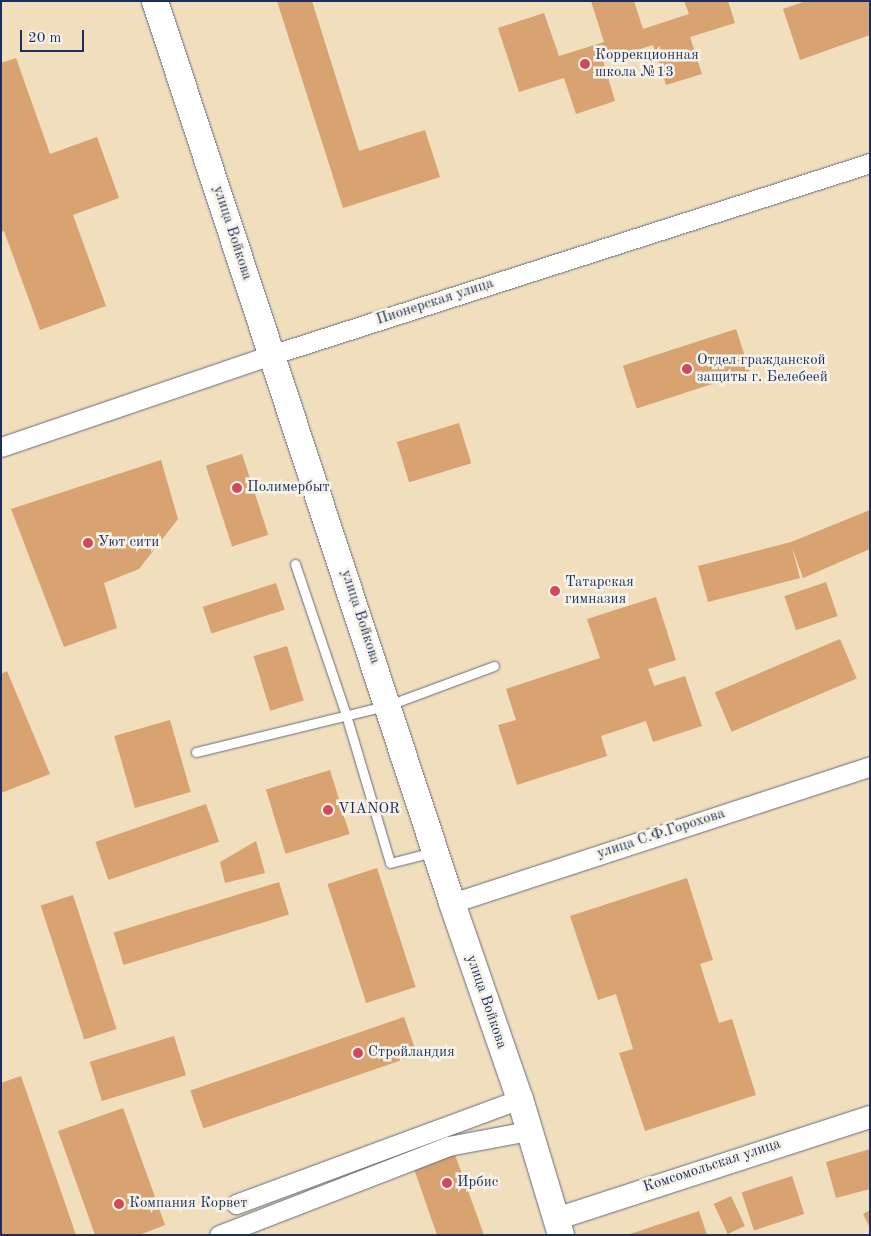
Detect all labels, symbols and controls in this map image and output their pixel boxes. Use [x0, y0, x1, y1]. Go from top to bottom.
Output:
scale bar [22, 20, 86, 52]
text: 20 m [28, 31, 62, 46]
place label: Коррекционная школа №13 [595, 46, 699, 81]
marker: Коррекционная школа №13 [579, 58, 591, 70]
street label: улица Войкова [208, 184, 256, 282]
street label: Пионерская улица [374, 275, 496, 329]
place label: Отдел гражданской защиты г. Белебеей [697, 351, 828, 386]
marker: Отдел гражданской защиты г. Белебеей [681, 363, 693, 375]
place label: Полимербыт [247, 479, 330, 497]
marker: Полимербыт [231, 482, 243, 494]
place label: Уют сити [98, 534, 159, 552]
marker: Уют сити [82, 537, 94, 549]
street label: улица Войкова [336, 568, 384, 666]
place label: Татарская гимназия [565, 573, 634, 608]
marker: Татарская гимназия [549, 585, 561, 597]
place label: VIANOR [338, 801, 400, 819]
marker: VIANOR [322, 804, 334, 816]
street label: улица С.Ф.Горохова [595, 805, 727, 863]
street label: улица Войкова [462, 953, 510, 1051]
place label: Стройландия [368, 1044, 455, 1062]
marker: Стройландия [352, 1047, 364, 1059]
street label: Комсомольская улица [641, 1135, 783, 1197]
place label: Ирбис [457, 1174, 498, 1192]
marker: Ирбис [441, 1177, 453, 1189]
place label: Компания Корвет [129, 1195, 247, 1213]
marker: Компания Корвет [113, 1198, 125, 1210]

